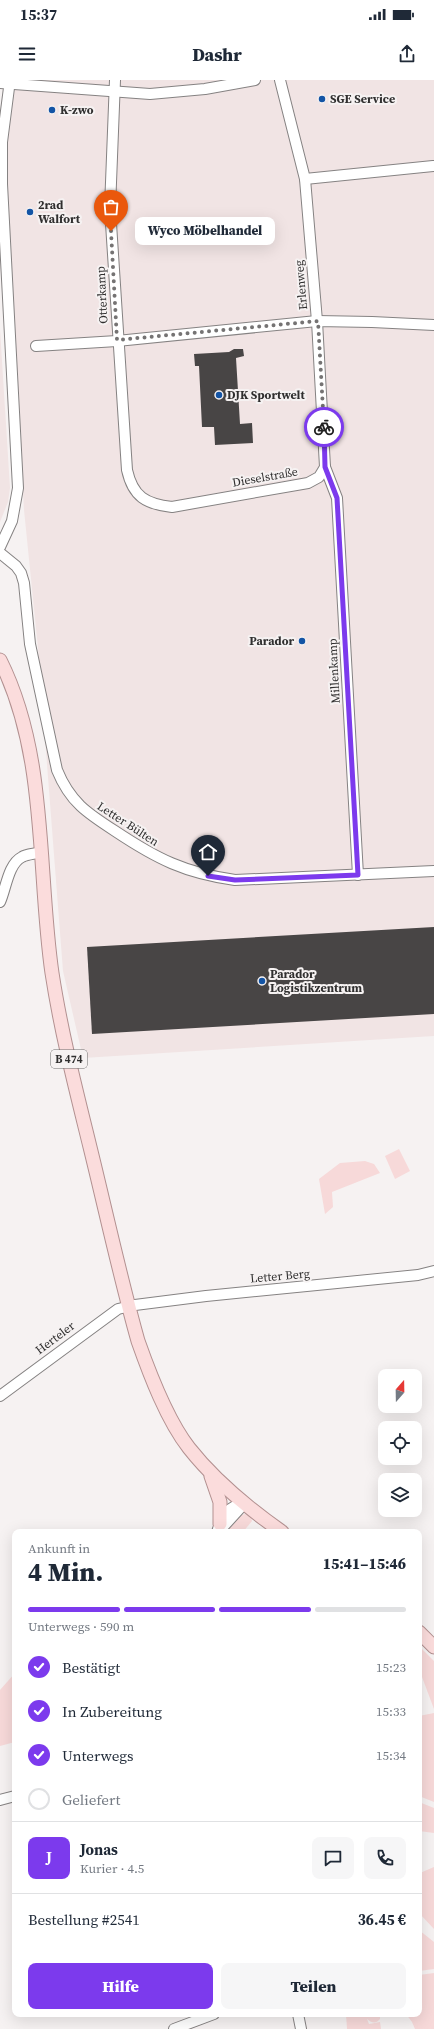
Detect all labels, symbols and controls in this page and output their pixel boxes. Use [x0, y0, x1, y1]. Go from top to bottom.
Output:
text: 15:37 [20, 4, 57, 25]
text: Dashr [192, 42, 242, 67]
icon: menu [16, 43, 38, 65]
icon: share [396, 43, 418, 65]
place label: SGE Service [330, 91, 395, 107]
marker: SGE Service [317, 94, 327, 104]
place label: K-zwo [60, 102, 94, 118]
marker: K-zwo [47, 105, 57, 115]
pin [94, 190, 128, 231]
icon: bag [100, 196, 122, 218]
place label: 2rad Walfort [38, 197, 81, 227]
marker: 2rad Walfort [25, 207, 35, 217]
callout: Wyco Möbelhandel [135, 217, 275, 245]
text: Wyco Möbelhandel [148, 222, 262, 239]
street label: Erlenweg [291, 259, 311, 311]
street label: Otterkamp [93, 266, 111, 324]
place label: DJK Sportwelt [227, 387, 305, 403]
marker: DJK Sportwelt [214, 390, 224, 400]
courier [304, 407, 344, 447]
icon: bike [313, 416, 335, 438]
street label: Dieselstraße [231, 463, 299, 491]
place label: Parador [249, 633, 294, 649]
marker: Parador [297, 636, 307, 646]
street label: Millenkamp [324, 638, 344, 704]
street label: Letter Bülten [94, 798, 162, 850]
pin [191, 835, 225, 876]
icon: home [197, 841, 219, 863]
place label: Parador Logistikzentrum [270, 966, 362, 996]
marker: Parador Logistikzentrum [257, 976, 267, 986]
road number: B 474 [51, 1050, 87, 1068]
street label: Letter Berg [249, 1265, 311, 1287]
street label: Herteler [32, 1318, 78, 1358]
north arrow [378, 1369, 422, 1413]
map controls [378, 1369, 422, 1517]
button: locate [378, 1421, 422, 1465]
button: layers [378, 1473, 422, 1517]
text: Ankunft in [28, 1540, 90, 1557]
text: 15:41–15:46 [323, 1553, 406, 1574]
text: 4 Min. [28, 1554, 103, 1590]
text: Unterwegs · 590 m [28, 1618, 134, 1635]
icon: check [28, 1656, 50, 1678]
text: Bestätigt [62, 1657, 120, 1678]
text: 15:23 [376, 1659, 406, 1676]
icon: check [28, 1700, 50, 1722]
text: In Zubereitung [62, 1701, 162, 1722]
text: 15:33 [376, 1703, 406, 1720]
icon: check [28, 1744, 50, 1766]
text: Unterwegs [62, 1745, 134, 1766]
text: 15:34 [376, 1747, 406, 1764]
text: Geliefert [62, 1789, 120, 1810]
button: chat [312, 1837, 354, 1879]
button: phone [364, 1837, 406, 1879]
text: Jonas [80, 1839, 118, 1860]
text: J [46, 1847, 52, 1868]
text: Kurier · 4.5 [80, 1860, 144, 1877]
text: Bestellung #2541 [28, 1909, 140, 1930]
text: 36.45 € [358, 1909, 406, 1930]
button: Hilfe [28, 1963, 213, 2009]
button: Teilen [221, 1963, 406, 2009]

